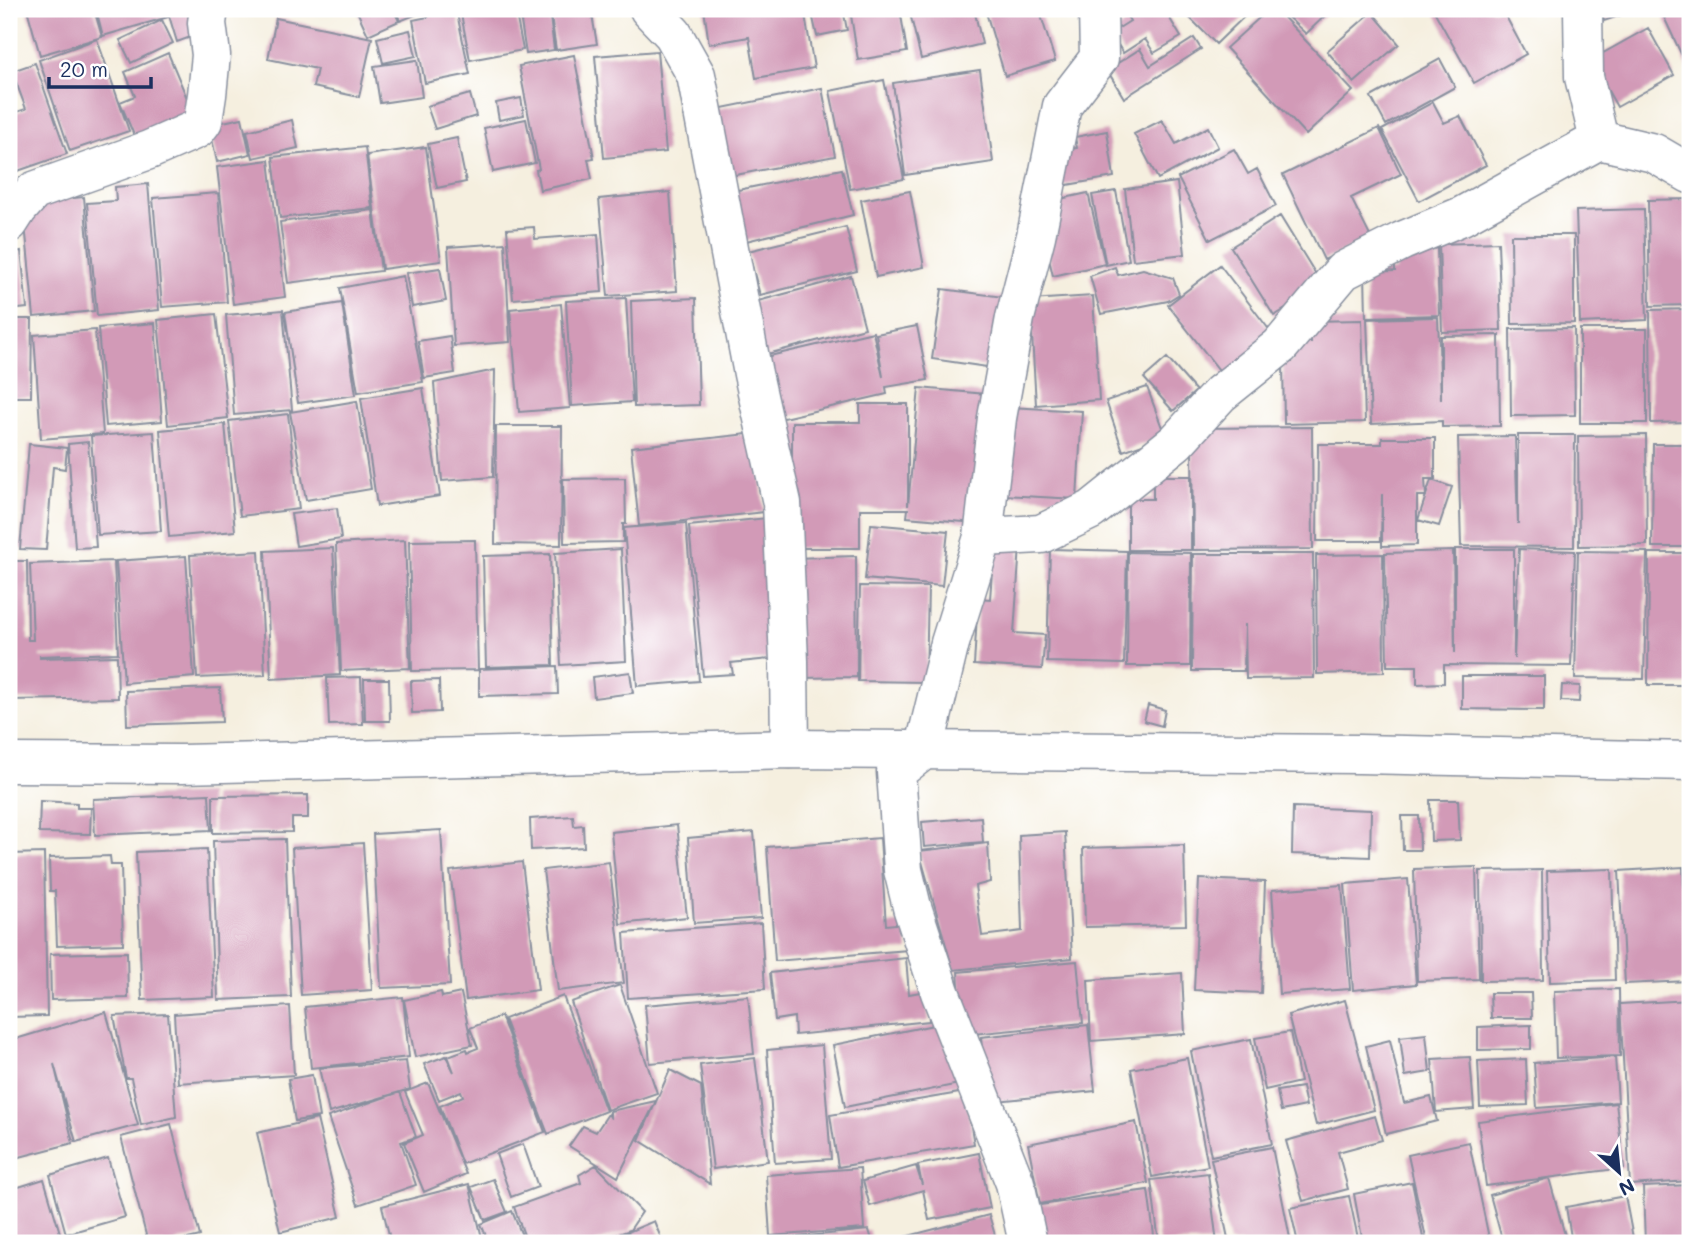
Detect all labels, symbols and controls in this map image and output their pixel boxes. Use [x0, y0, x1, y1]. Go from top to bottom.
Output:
scale bar [49, 46, 150, 90]
text: 20 m [60, 55, 108, 82]
north arrow [1584, 1136, 1654, 1206]
text: N [1615, 1173, 1639, 1202]

